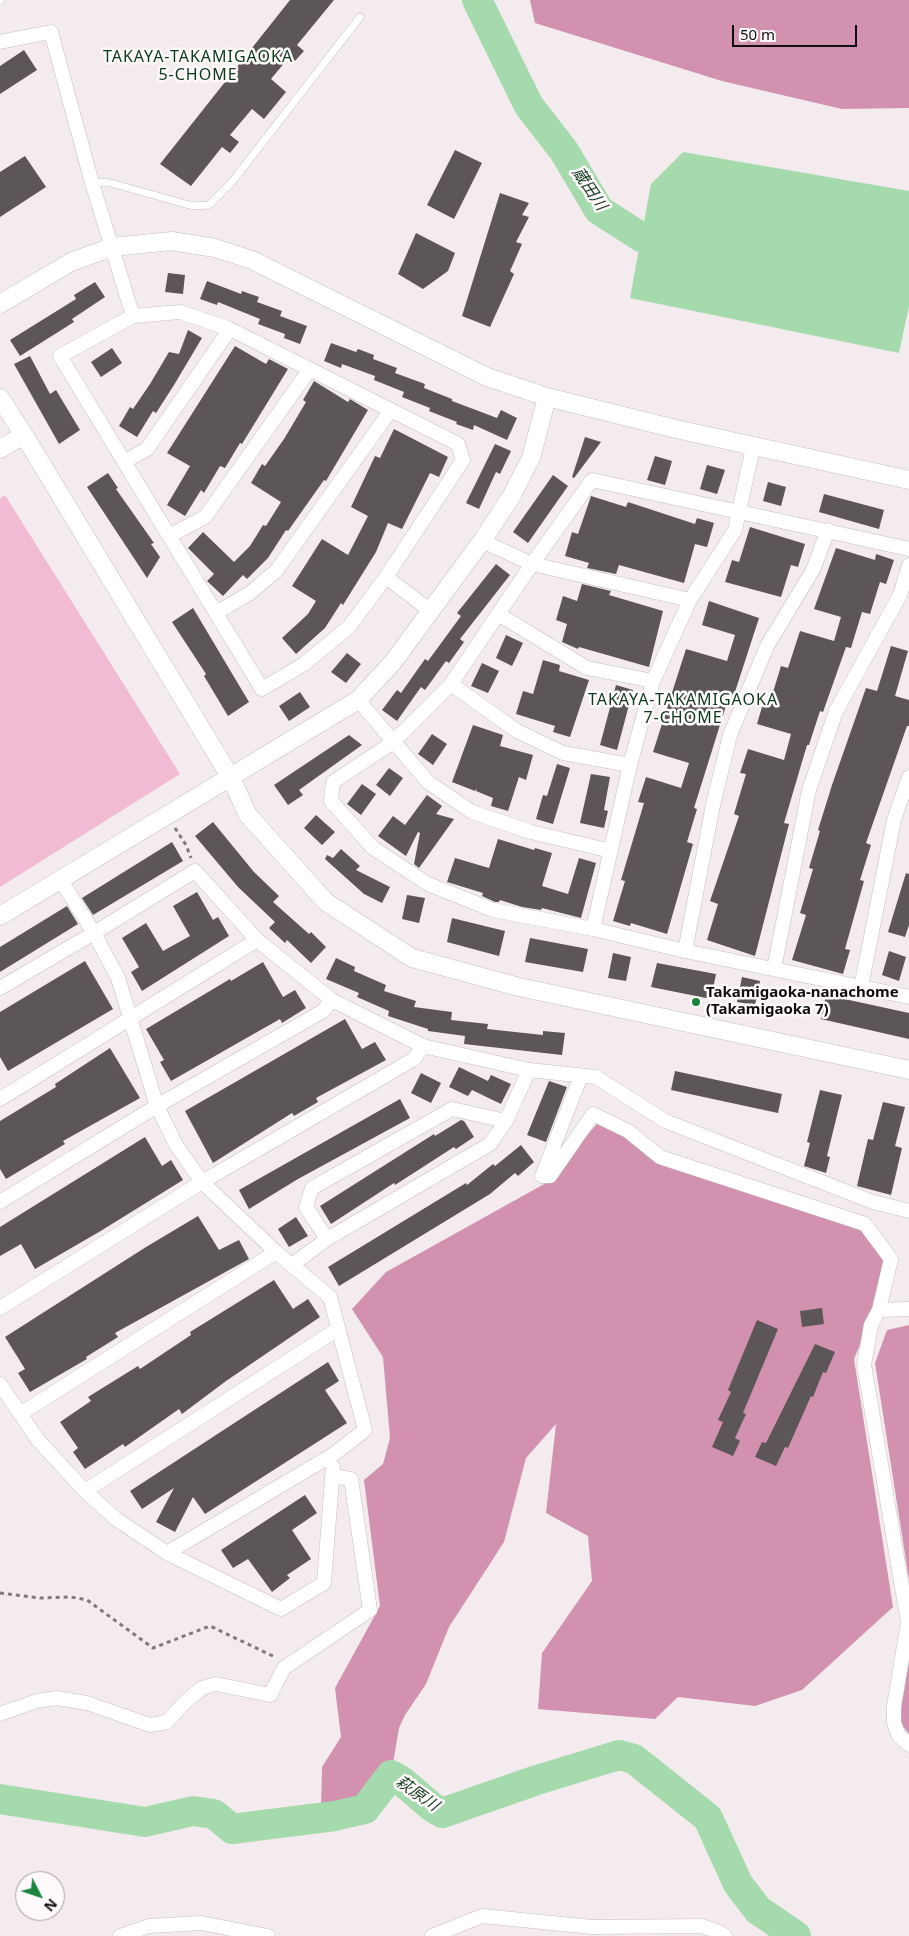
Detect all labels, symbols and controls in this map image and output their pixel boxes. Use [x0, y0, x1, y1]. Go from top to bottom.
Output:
scale bar [734, 15, 859, 47]
text: 50 m [740, 24, 775, 44]
district label: TAKAYA-TAKAMIGAOKA 5-CHOME [101, 47, 295, 85]
water label: 蔵田川 [568, 164, 610, 214]
district label: TAKAYA-TAKAMIGAOKA 7-CHOME [586, 690, 780, 728]
place label: Takamigaoka-nanachome (Takamigaoka 7) [706, 984, 899, 1019]
marker: Takamigaoka-nanachome (Takamigaoka 7) [690, 996, 702, 1008]
water label: 萩原川 [392, 1772, 442, 1816]
north arrow [15, 1871, 65, 1921]
text: N [40, 1895, 62, 1916]

